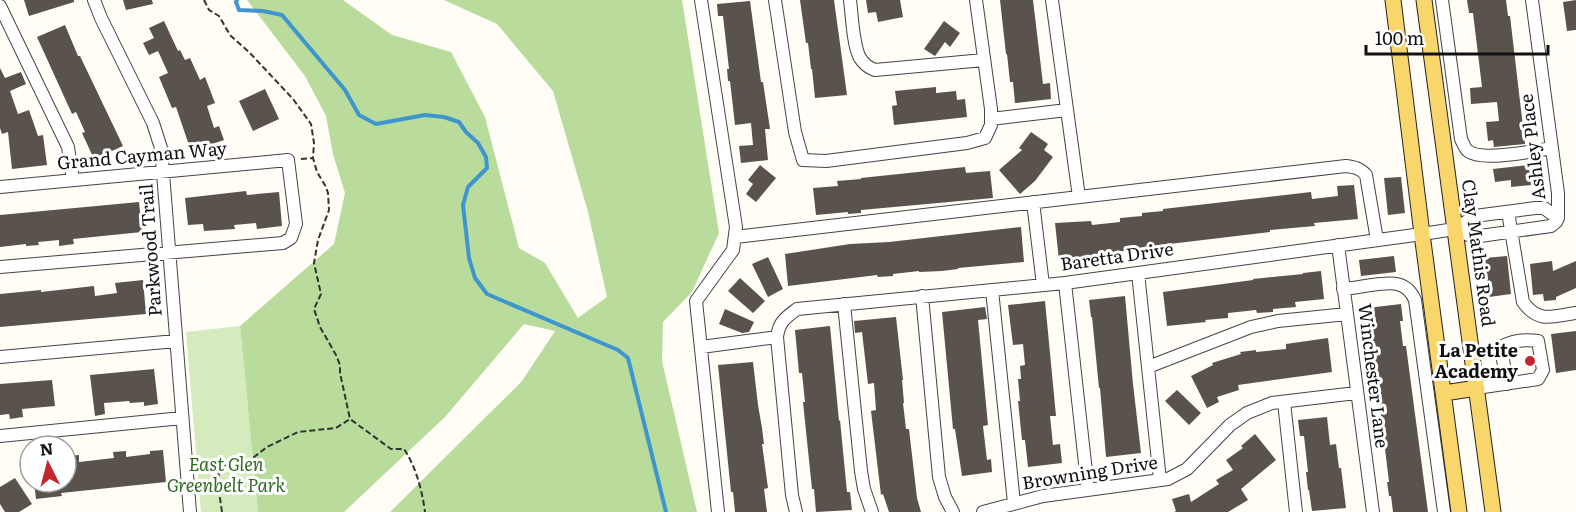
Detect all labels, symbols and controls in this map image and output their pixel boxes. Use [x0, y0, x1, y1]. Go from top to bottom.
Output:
scale bar [1366, 18, 1548, 56]
text: 100 m [1375, 24, 1424, 51]
street label: Ashley Place [1512, 92, 1551, 202]
street label: Grand Cayman Way [56, 134, 229, 175]
street label: Clay Mathis Road [1456, 177, 1503, 328]
street label: Parkwood Trail [131, 183, 168, 317]
street label: Baretta Drive [1059, 234, 1175, 277]
street label: Winchester Lane [1352, 302, 1397, 450]
place label: La Petite Academy [1435, 336, 1518, 384]
marker: La Petite Academy [1523, 354, 1537, 368]
north arrow [18, 434, 78, 494]
text: N [38, 435, 54, 461]
street label: Browning Drive [1020, 447, 1159, 496]
park label: East Glen Greenbelt Park [167, 450, 285, 498]

